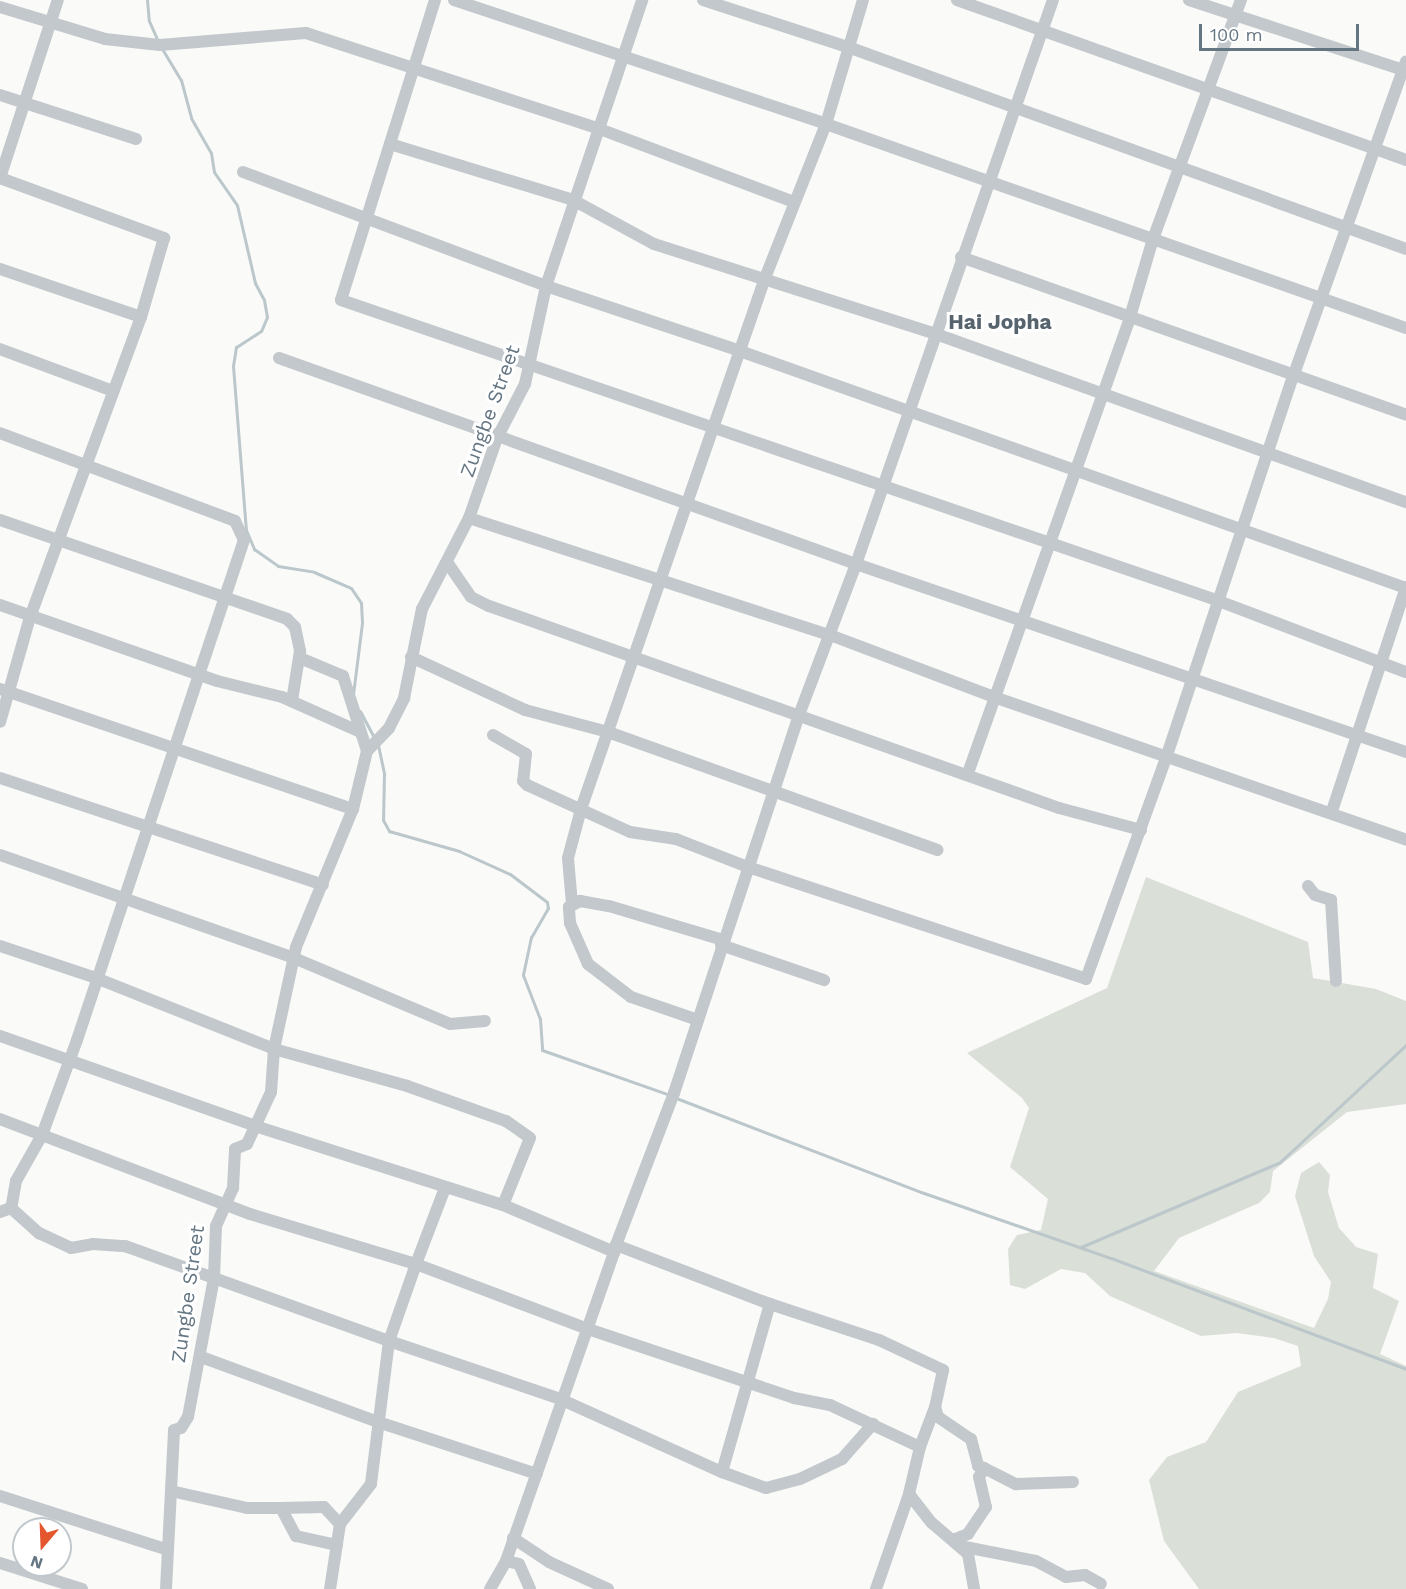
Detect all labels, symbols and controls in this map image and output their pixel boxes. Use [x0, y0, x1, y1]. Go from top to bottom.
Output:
scale bar [1202, 12, 1362, 50]
text: 100 m [1210, 24, 1263, 45]
district label: Hai Jopha [948, 309, 1052, 335]
street label: Zungbe Street [455, 342, 525, 480]
street label: Zungbe Street [166, 1224, 210, 1364]
north arrow [12, 1517, 72, 1577]
text: N [28, 1552, 45, 1574]

